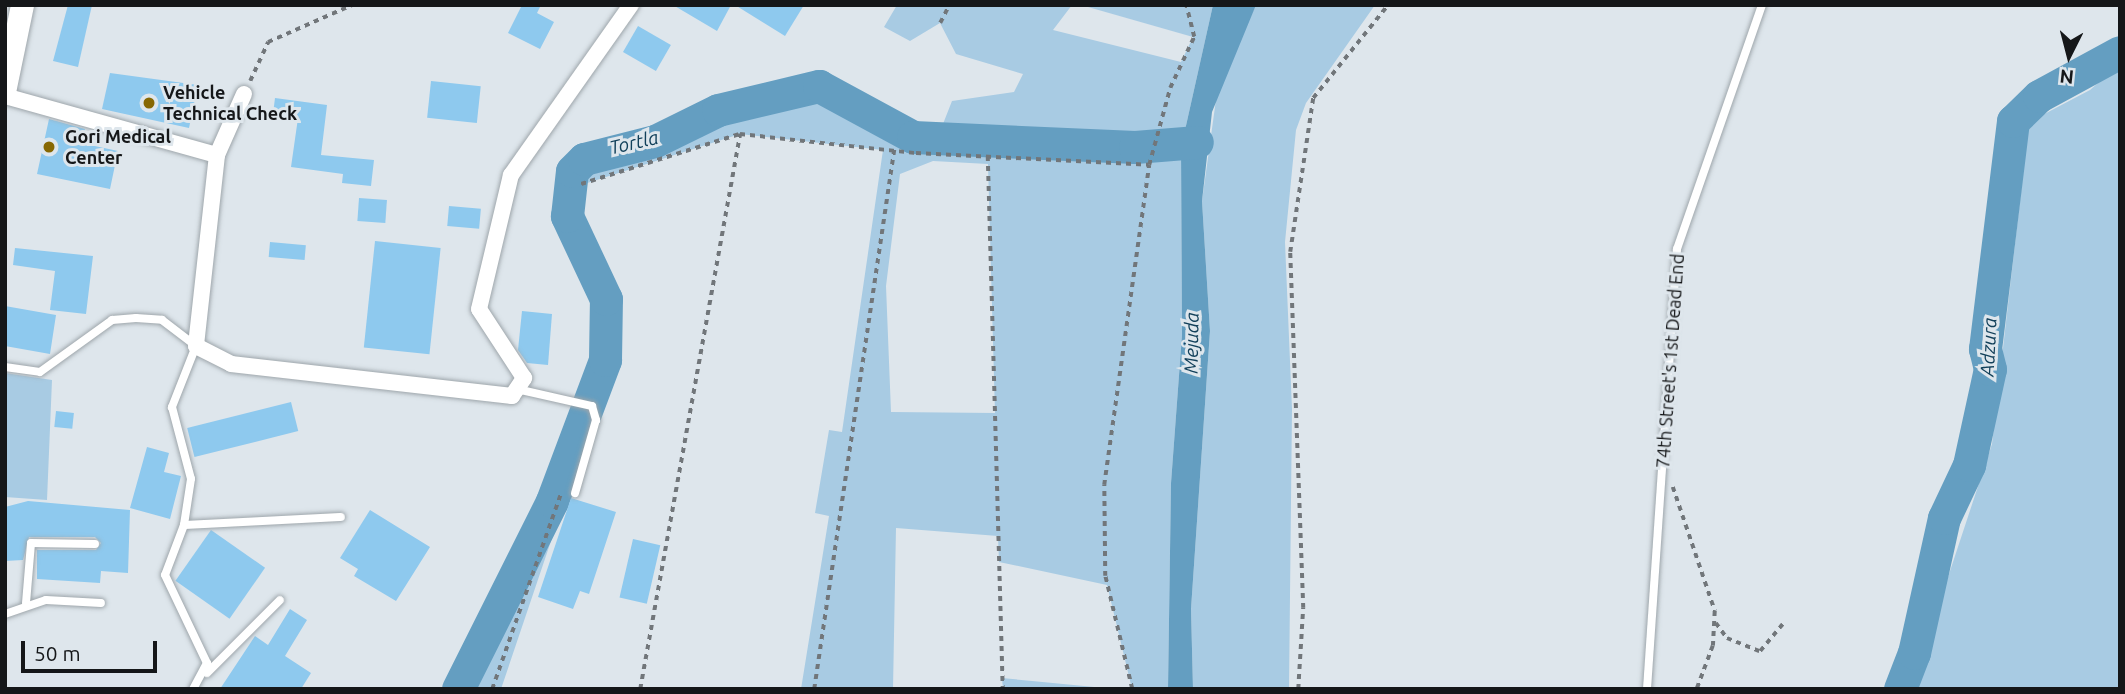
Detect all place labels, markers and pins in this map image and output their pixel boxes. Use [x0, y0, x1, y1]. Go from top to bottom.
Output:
place label: Vehicle Technical Check [163, 82, 297, 124]
marker: Vehicle Technical Check [141, 95, 157, 111]
place label: Gori Medical Center [65, 126, 171, 168]
marker: Gori Medical Center [39, 137, 59, 157]

